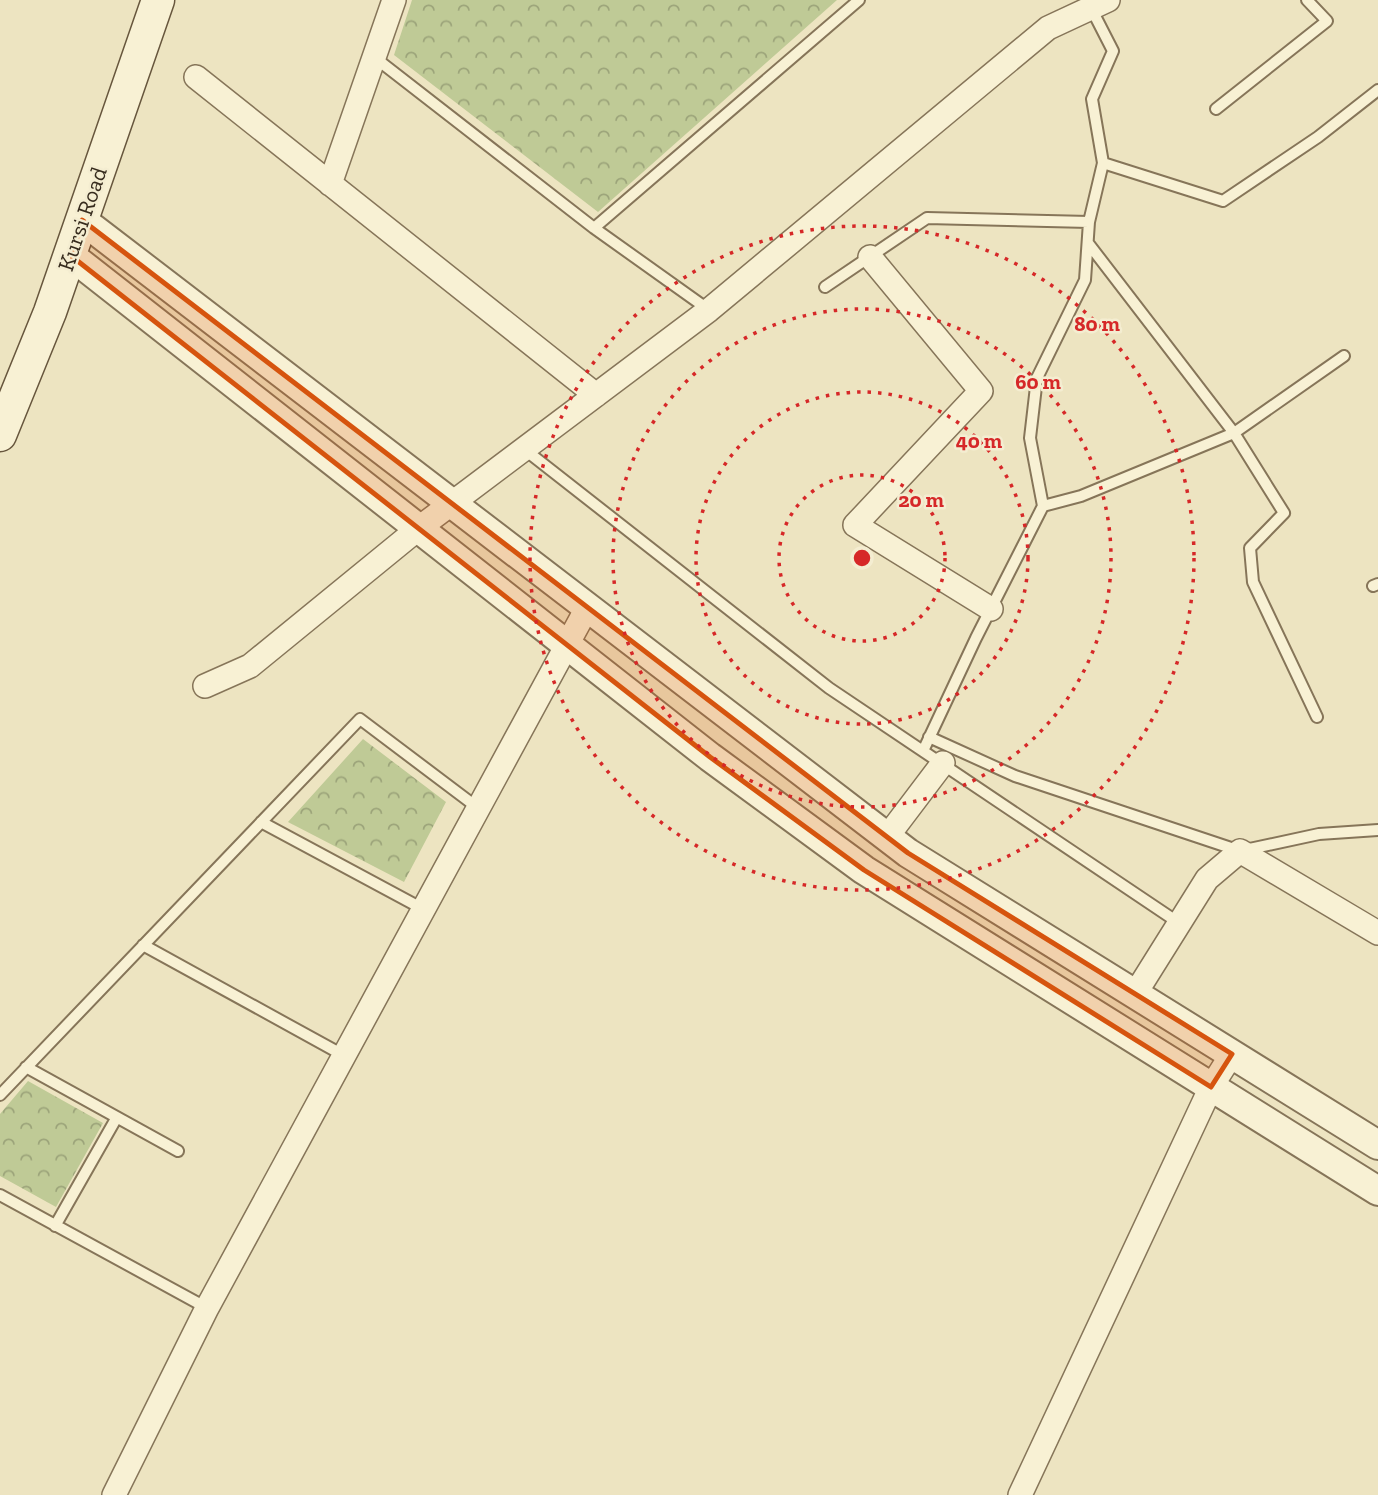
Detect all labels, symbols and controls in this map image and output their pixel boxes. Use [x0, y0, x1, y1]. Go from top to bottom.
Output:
street label: Kursi Road [51, 163, 113, 275]
text: 80 m [1074, 311, 1120, 336]
text: 60 m [1015, 369, 1061, 394]
text: 40 m [956, 428, 1003, 453]
text: 20 m [898, 487, 944, 512]
centre of rings [850, 546, 874, 570]

